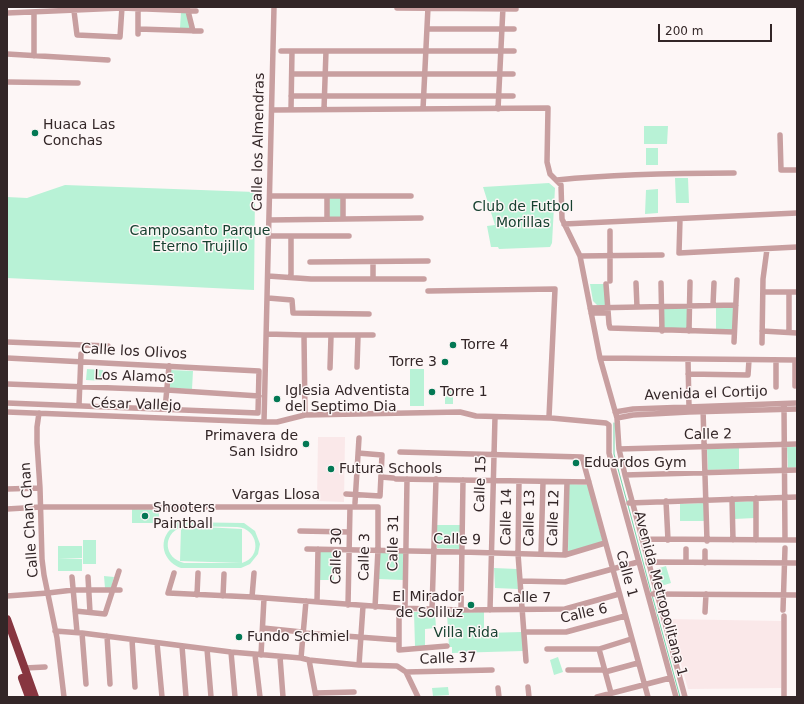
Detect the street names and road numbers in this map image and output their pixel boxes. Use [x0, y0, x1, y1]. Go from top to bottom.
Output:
street label: Calle los Almendras [249, 73, 269, 211]
street label: Calle los Olivos [80, 341, 188, 363]
street label: Los Alamos [94, 367, 174, 387]
street label: Avenida el Cortijo [644, 383, 768, 405]
street label: César Vallejo [91, 395, 181, 415]
street label: Calle 2 [684, 426, 732, 444]
street label: Calle 15 [472, 455, 490, 513]
street label: Calle Chan Chan [18, 462, 42, 578]
street label: Vargas Llosa [232, 487, 320, 503]
street label: Calle 14 [498, 488, 516, 546]
street label: Calle 13 [521, 489, 539, 547]
street label: Calle 12 [545, 489, 563, 547]
street label: Avenida Metropolitana 1 [630, 509, 690, 679]
street label: Calle 31 [385, 514, 403, 572]
street label: Calle 30 [328, 527, 346, 585]
street label: Calle 9 [433, 531, 481, 549]
street label: Calle 3 [356, 533, 374, 581]
street label: Calle 1 [612, 549, 640, 599]
street label: Calle 7 [503, 590, 551, 606]
street label: Calle 6 [559, 600, 609, 628]
street label: Calle 37 [419, 650, 477, 668]

